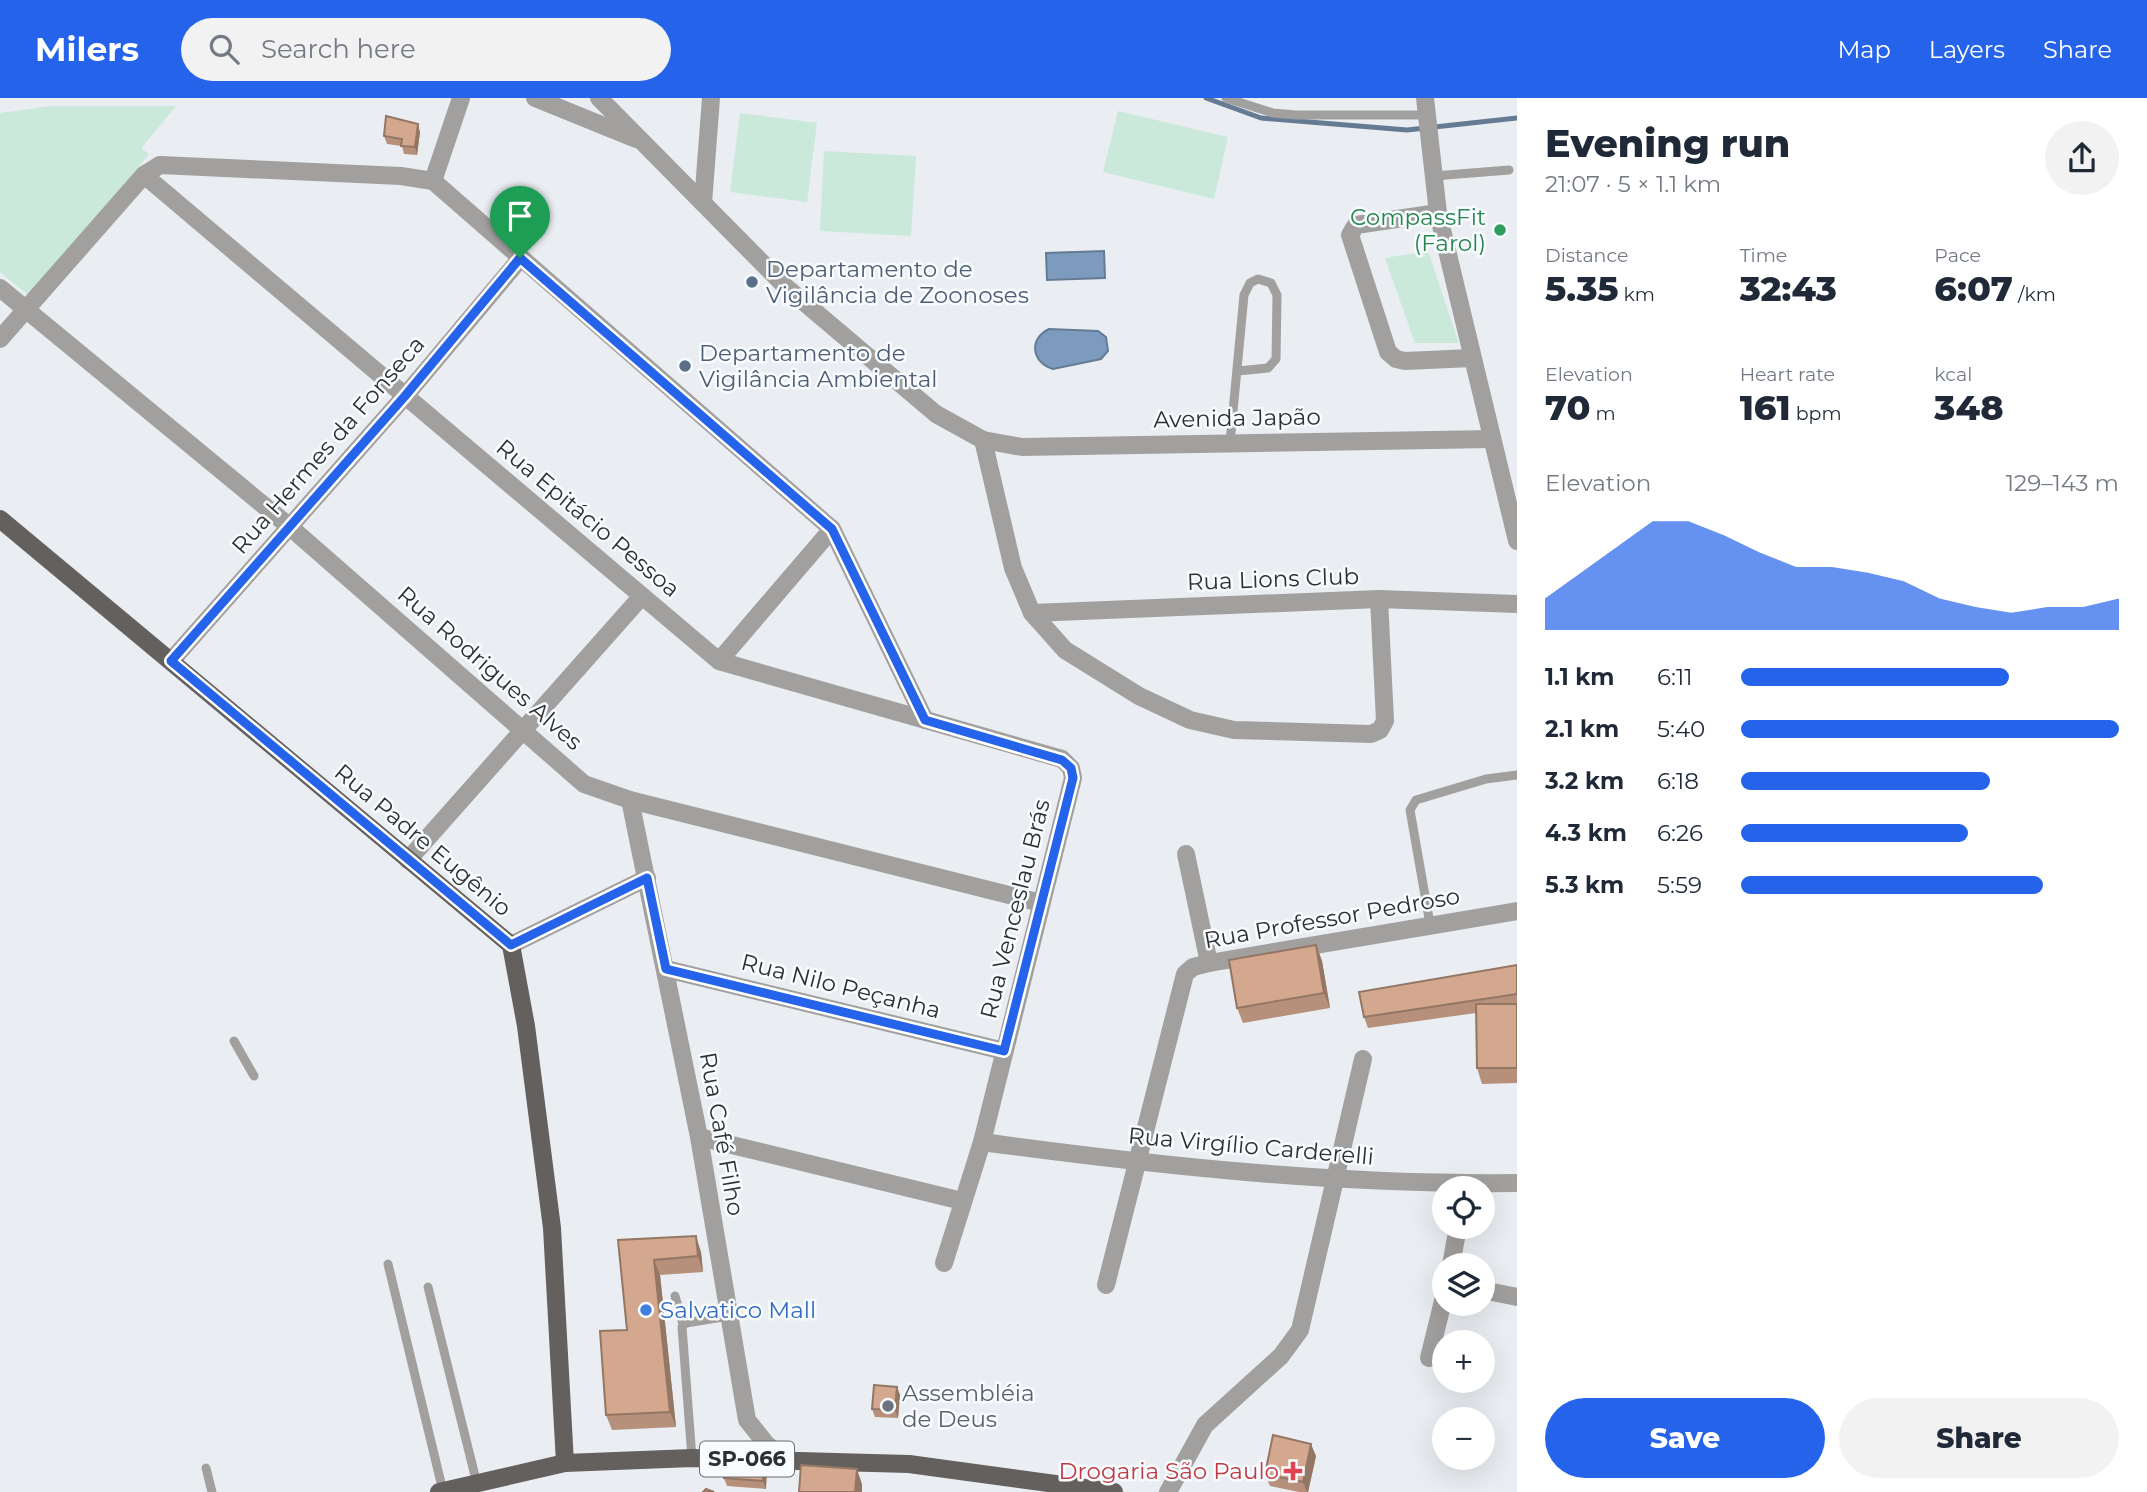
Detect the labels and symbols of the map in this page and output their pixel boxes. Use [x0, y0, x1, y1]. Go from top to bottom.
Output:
pin [490, 186, 550, 258]
place label: CompassFit (Farol) [1350, 203, 1486, 257]
marker: CompassFit (Farol) [1492, 222, 1508, 238]
place label: Departamento de Vigilância de Zoonoses [766, 255, 1029, 309]
marker: Departamento de Vigilância de Zoonoses [744, 274, 760, 290]
street label: Rua Hermes da Fonseca [226, 330, 430, 560]
place label: Departamento de Vigilância Ambiental [699, 339, 937, 393]
marker: Departamento de Vigilância Ambiental [677, 358, 693, 374]
street label: Avenida Japão [1153, 403, 1321, 433]
street label: Rua Epitácio Pessoa [491, 433, 685, 603]
street label: Rua Lions Club [1186, 562, 1360, 596]
street label: Rua Rodrigues Alves [392, 580, 588, 756]
street label: Rua Padre Eugênio [329, 758, 517, 922]
street label: Rua Venceslau Brás [974, 796, 1056, 1022]
street label: Rua Professor Pedroso [1202, 882, 1462, 954]
street label: Rua Nilo Peçanha [738, 948, 944, 1024]
street label: Rua Café Filho [694, 1050, 750, 1218]
street label: Rua Virgílio Carderelli [1127, 1121, 1375, 1171]
place label: Salvatico Mall [660, 1296, 816, 1324]
marker: Salvatico Mall [638, 1302, 654, 1318]
place label: Assembléia de Deus [902, 1379, 1035, 1433]
marker: Assembléia de Deus [880, 1398, 896, 1414]
road number: SP-066 [700, 1442, 794, 1476]
place label: Drogaria São Paulo [1059, 1457, 1279, 1485]
marker: Drogaria São Paulo [1285, 1463, 1301, 1479]

